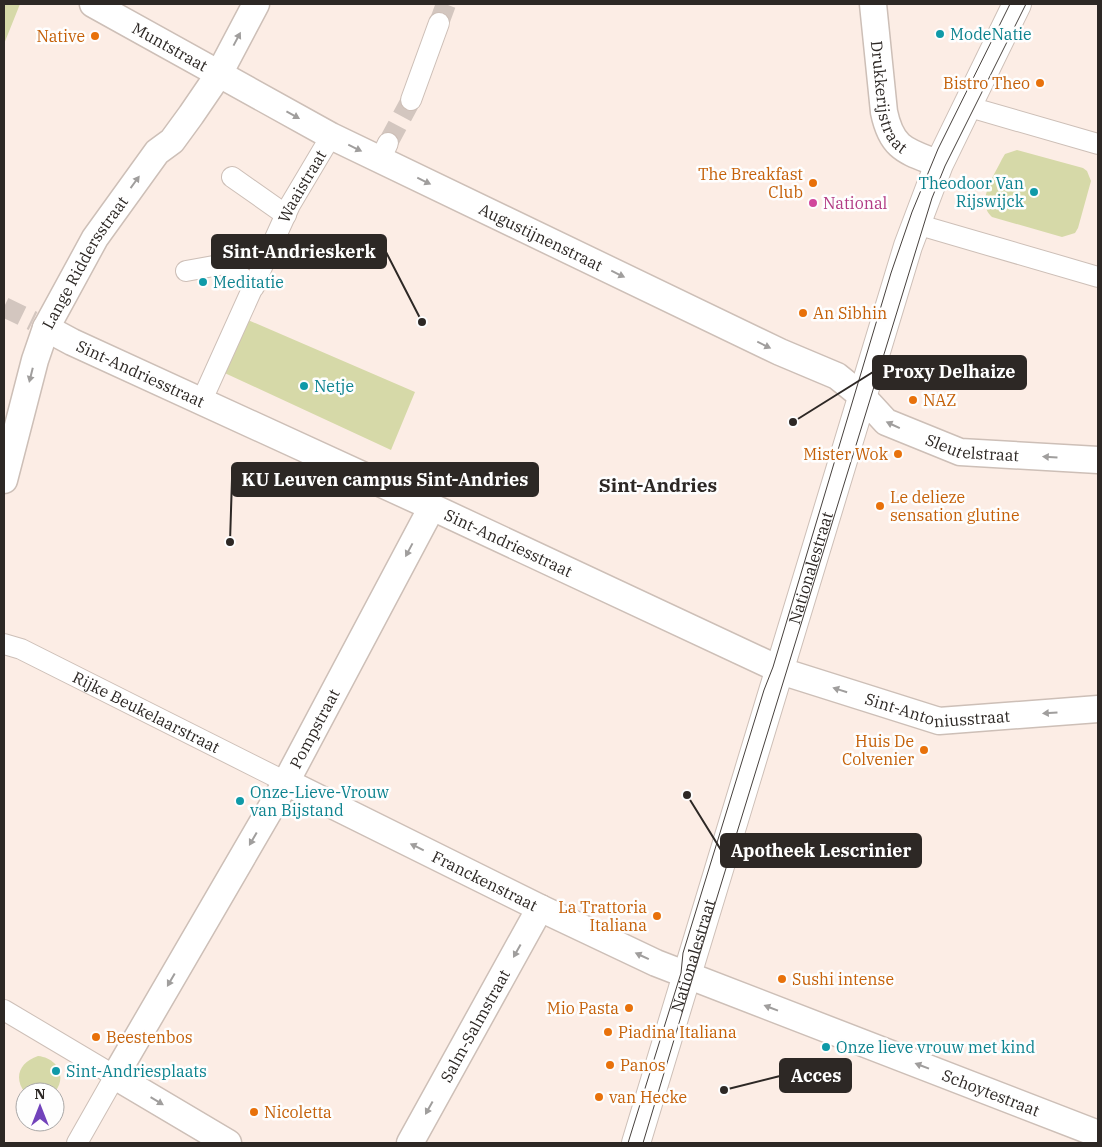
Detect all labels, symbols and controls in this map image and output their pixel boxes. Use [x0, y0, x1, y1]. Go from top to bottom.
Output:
street label: Muntstraat [129, 18, 211, 76]
place label: ModeNatie [950, 24, 1032, 44]
place label: Native [36, 26, 85, 46]
marker: ModeNatie [934, 28, 946, 40]
marker: Native [89, 30, 101, 42]
one-way arrow [233, 32, 242, 46]
street label: Drukkerijstraat [867, 40, 912, 158]
place label: Bistro Theo [943, 73, 1030, 93]
marker: Bistro Theo [1034, 77, 1046, 89]
one-way arrow [287, 111, 300, 120]
one-way arrow [348, 144, 362, 152]
street label: Waaistraat [273, 146, 331, 226]
place label: The Breakfast Club [698, 164, 803, 202]
place label: Theodoor Van Rijswijck [919, 173, 1025, 211]
one-way arrow [130, 175, 140, 189]
marker: The Breakfast Club [807, 177, 819, 189]
one-way arrow [417, 178, 431, 186]
marker: Theodoor Van Rijswijck [1028, 186, 1040, 198]
street label: Lange Riddersstraat [37, 192, 132, 332]
place label: National [823, 193, 888, 213]
marker: National [807, 197, 819, 209]
street label: Augustijnenstraat [476, 199, 606, 275]
callout: Sint-Andrieskerk [212, 235, 386, 268]
text: Sint-Andrieskerk [222, 240, 376, 263]
one-way arrow [610, 270, 625, 279]
place label: Meditatie [213, 272, 284, 292]
marker: Meditatie [197, 276, 209, 288]
place label: An Sibhin [813, 303, 887, 323]
marker: An Sibhin [797, 307, 809, 319]
street label: Sint-Andriesstraat [73, 335, 208, 412]
one-way arrow [757, 341, 771, 349]
callout: Proxy Delhaize [873, 356, 1026, 389]
text: Proxy Delhaize [882, 360, 1016, 383]
one-way arrow [27, 367, 35, 382]
place label: Netje [314, 376, 354, 396]
marker: Netje [298, 380, 310, 392]
place label: NAZ [923, 390, 956, 410]
marker: NAZ [907, 394, 919, 406]
one-way arrow [886, 420, 900, 428]
street label: Sleutelstraat [923, 429, 1020, 465]
place label: Mister Wok [803, 444, 889, 464]
marker: Mister Wok [892, 448, 904, 460]
one-way arrow [1041, 453, 1057, 461]
callout: KU Leuven campus Sint-Andries [232, 463, 538, 496]
text: KU Leuven campus Sint-Andries [242, 468, 528, 491]
district label: Sint-Andries [599, 473, 717, 497]
place label: Le delieze sensation glutine [890, 487, 1020, 525]
marker: Le delieze sensation glutine [874, 500, 886, 512]
street label: Sint-Andriesstraat [441, 504, 576, 581]
street label: Nationalestraat [784, 509, 837, 627]
one-way arrow [405, 543, 413, 557]
street label: Rijke Beukelaarstraat [70, 667, 223, 757]
street label: Pompstraat [285, 685, 344, 772]
one-way arrow [832, 685, 847, 693]
street label: Sint-Antoniusstraat [863, 688, 1011, 731]
one-way arrow [1041, 709, 1057, 717]
place label: Huis De Colvenier [842, 731, 914, 769]
marker: Huis De Colvenier [918, 744, 930, 756]
place label: Onze-Lieve-Vrouw van Bijstand [250, 782, 390, 820]
marker: Onze-Lieve-Vrouw van Bijstand [234, 795, 246, 807]
one-way arrow [249, 832, 257, 847]
callout: Apotheek Lescrinier [721, 834, 921, 867]
text: Apotheek Lescrinier [731, 839, 911, 862]
one-way arrow [410, 843, 424, 851]
street label: Franckenstraat [429, 846, 541, 915]
street label: Nationalestraat [666, 896, 719, 1014]
place label: La Trattoria Italiana [558, 897, 647, 935]
marker: La Trattoria Italiana [651, 910, 663, 922]
one-way arrow [512, 944, 521, 957]
one-way arrow [635, 952, 649, 960]
street label: Salm-Salmstraat [436, 966, 514, 1086]
place label: Sushi intense [792, 969, 894, 989]
one-way arrow [167, 973, 176, 986]
marker: Sushi intense [776, 973, 788, 985]
place label: Mio Pasta [547, 998, 619, 1018]
marker: Mio Pasta [623, 1002, 635, 1014]
one-way arrow [763, 1004, 778, 1011]
place label: Piadina Italiana [618, 1022, 737, 1042]
marker: Piadina Italiana [602, 1026, 614, 1038]
place label: Beestenbos [106, 1027, 193, 1047]
marker: Beestenbos [90, 1031, 102, 1043]
place label: Onze lieve vrouw met kind [836, 1037, 1036, 1057]
marker: Onze lieve vrouw met kind [820, 1041, 832, 1053]
place label: Panos [620, 1055, 666, 1075]
marker: Panos [604, 1059, 616, 1071]
callout: Acces [780, 1059, 851, 1092]
place label: Sint-Andriesplaats [66, 1061, 207, 1081]
one-way arrow [914, 1062, 929, 1070]
text: Acces [791, 1064, 841, 1087]
marker: Sint-Andriesplaats [50, 1065, 62, 1077]
street label: Schoytestraat [939, 1065, 1043, 1121]
north arrow [15, 1082, 65, 1132]
text: N [34, 1085, 46, 1103]
place label: van Hecke [609, 1087, 687, 1107]
marker: van Hecke [593, 1091, 605, 1103]
one-way arrow [151, 1097, 164, 1106]
place label: Nicoletta [264, 1102, 332, 1122]
one-way arrow [425, 1102, 434, 1115]
marker: Nicoletta [248, 1106, 260, 1118]

